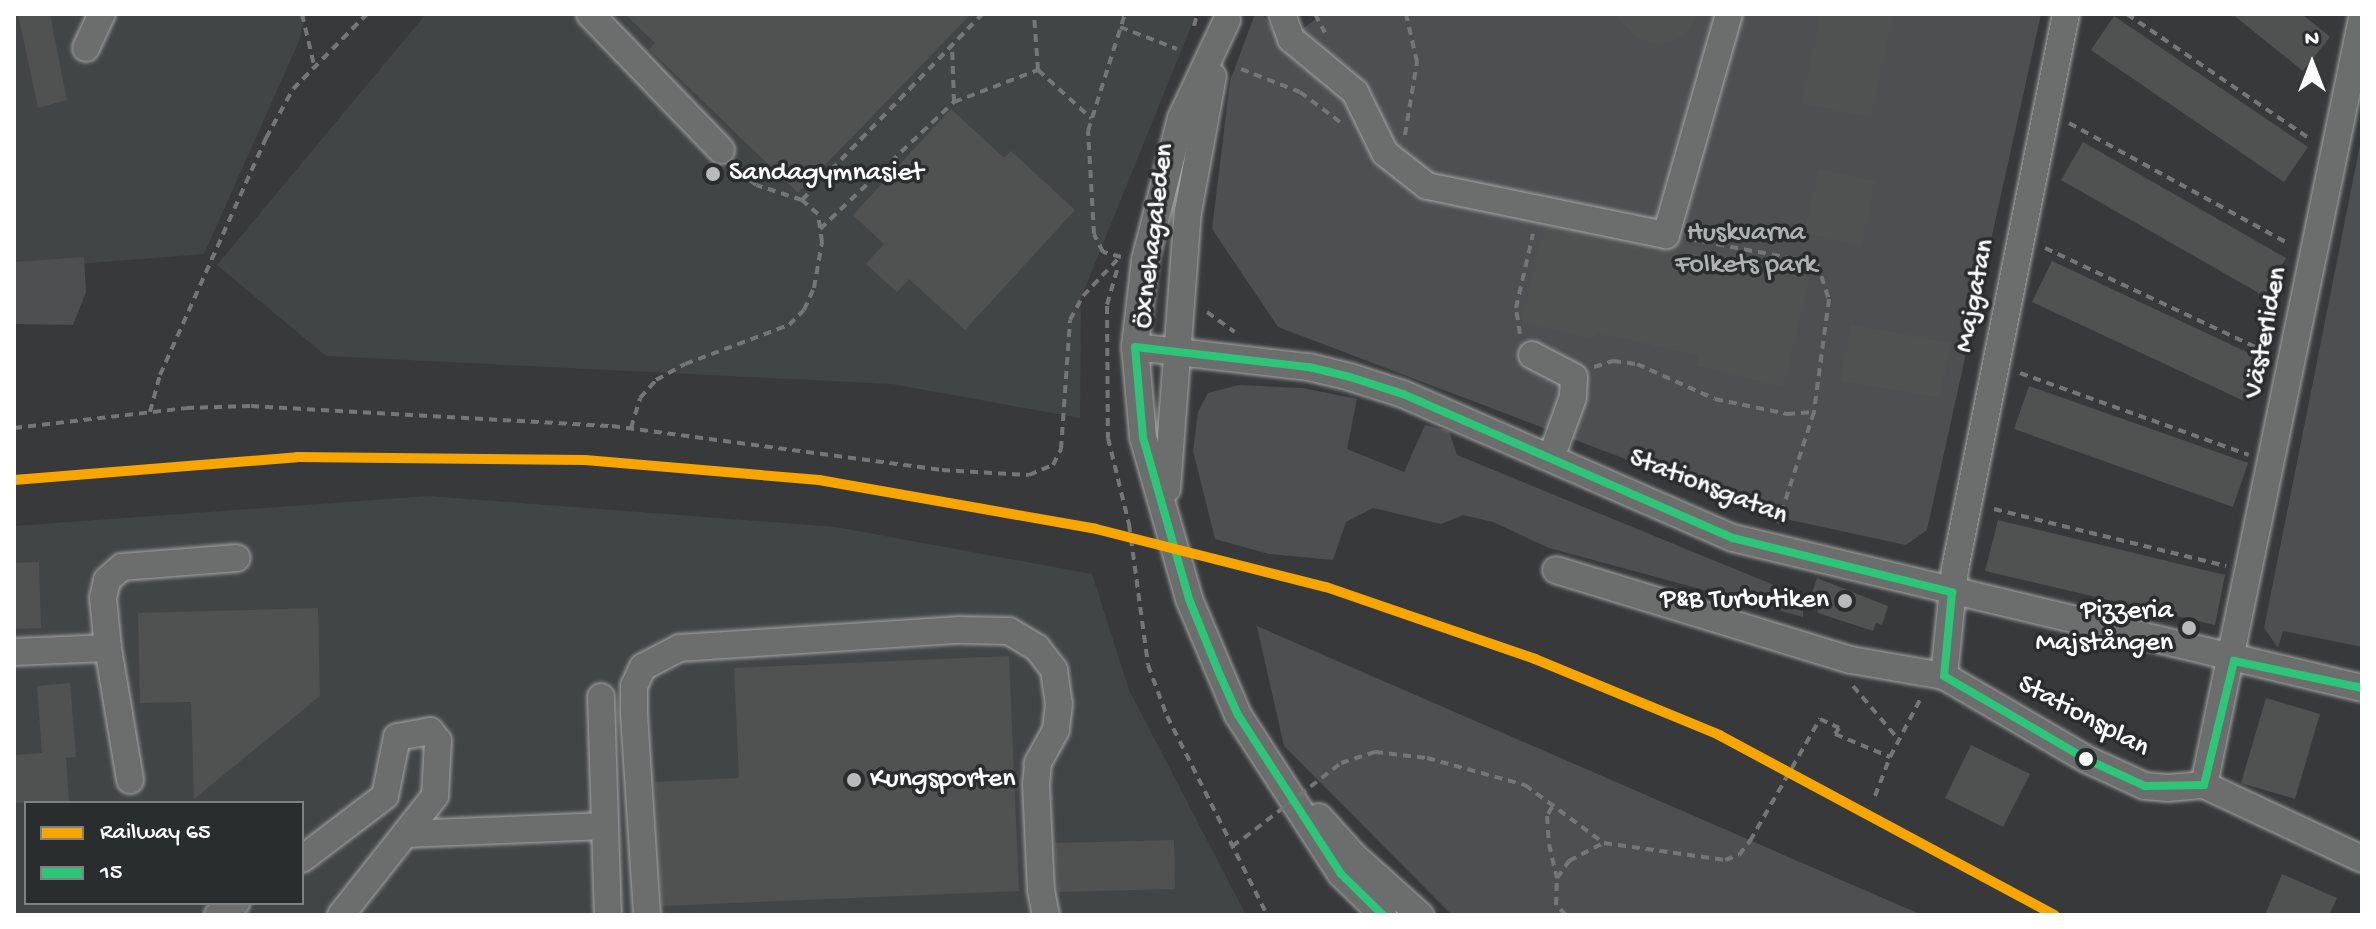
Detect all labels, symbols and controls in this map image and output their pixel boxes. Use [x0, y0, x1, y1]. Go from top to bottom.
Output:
north arrow [2272, 24, 2352, 104]
text: N [2305, 27, 2319, 53]
street label: Öxnehagaleden [1127, 142, 1183, 330]
place label: Sandagymnasiet [729, 157, 923, 191]
marker: Sandagymnasiet [704, 165, 722, 183]
park label: Huskvarna Folkets park [1675, 217, 1817, 283]
street label: Majgatan [1949, 236, 2003, 356]
street label: Västerliden [2238, 264, 2296, 402]
street label: Stationsgatan [1624, 442, 1792, 534]
place label: P&B Turbutiken [1660, 584, 1829, 618]
marker: P&B Turbutiken [1836, 592, 1854, 610]
place label: Pizzeria Majstången [2036, 595, 2173, 661]
marker: Pizzeria Majstången [2180, 619, 2198, 637]
street label: Stationsplan [2011, 668, 2155, 766]
unlabelled marker [2078, 751, 2094, 767]
place label: Kungsporten [870, 763, 1016, 797]
marker: Kungsporten [845, 771, 863, 789]
legend [24, 801, 304, 905]
text: Railway 65 [100, 819, 211, 848]
text: 15 [100, 859, 122, 888]

